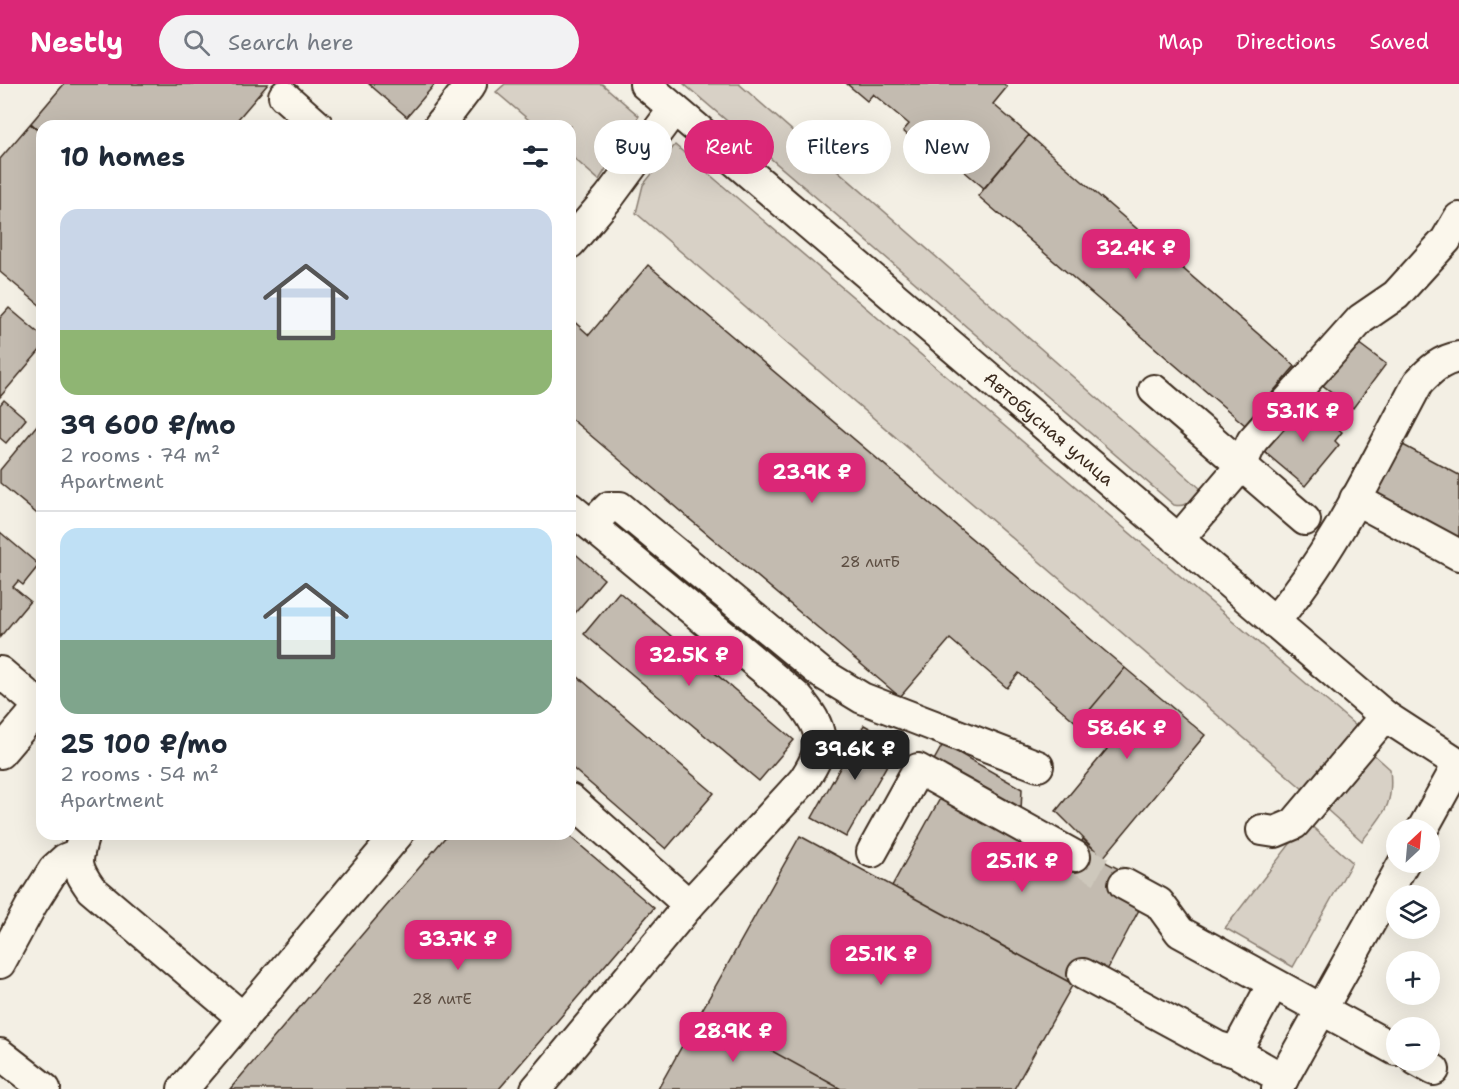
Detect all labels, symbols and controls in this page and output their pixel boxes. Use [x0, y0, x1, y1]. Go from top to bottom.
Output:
search box [159, 15, 579, 69]
text: Nestly [30, 23, 123, 61]
icon: search [180, 26, 213, 59]
text: Search here [228, 28, 354, 57]
text: Map [1158, 28, 1203, 56]
text: Directions [1236, 28, 1336, 56]
text: Saved [1369, 28, 1429, 56]
chip: Buy [594, 120, 672, 174]
chip: Rent [684, 120, 774, 174]
chip: Filters [786, 120, 891, 174]
chip: New [903, 120, 990, 174]
text: 10 homes [60, 139, 185, 174]
icon: filters [519, 140, 552, 173]
pin: 32.4K ₽ [1081, 229, 1191, 280]
text: 32.4K ₽ [1096, 235, 1176, 261]
icon: home [252, 248, 360, 356]
street label: Автобусная улица [979, 366, 1119, 491]
pin: 53.1K ₽ [1248, 392, 1358, 443]
text: 53.1K ₽ [1266, 398, 1340, 424]
text: 39 600 ₽/mo [60, 407, 236, 442]
text: 2 rooms · 74 m² [60, 442, 220, 468]
pin: 23.9K ₽ [757, 453, 867, 504]
text: 23.9K ₽ [773, 459, 851, 485]
text: Apartment [60, 468, 164, 494]
house number: 28 литБ [840, 552, 900, 572]
icon: home [252, 567, 360, 675]
pin: 32.5K ₽ [634, 636, 744, 687]
text: 32.5K ₽ [649, 642, 729, 668]
pin: 58.6K ₽ [1072, 709, 1182, 760]
text: 58.6K ₽ [1087, 715, 1167, 741]
text: 25 100 ₽/mo [60, 726, 228, 761]
pin: 39.6K ₽ [800, 730, 910, 781]
text: 39.6K ₽ [814, 736, 896, 762]
text: 2 rooms · 54 m² [60, 761, 219, 787]
text: Apartment [60, 787, 164, 813]
north arrow [1386, 819, 1440, 873]
map controls [1386, 819, 1440, 1071]
pin: 25.1K ₽ [967, 842, 1077, 893]
text: 25.1K ₽ [985, 848, 1059, 874]
button: layers [1386, 885, 1440, 939]
pin: 33.7K ₽ [403, 920, 513, 971]
text: 33.7K ₽ [418, 926, 498, 952]
pin: 25.1K ₽ [826, 935, 936, 986]
text: 25.1K ₽ [844, 941, 918, 967]
button: + [1386, 951, 1440, 1005]
house number: 28 литЕ [412, 989, 472, 1009]
pin: 28.9K ₽ [678, 1012, 788, 1063]
button: − [1386, 1017, 1440, 1071]
text: 28.9K ₽ [694, 1018, 772, 1044]

